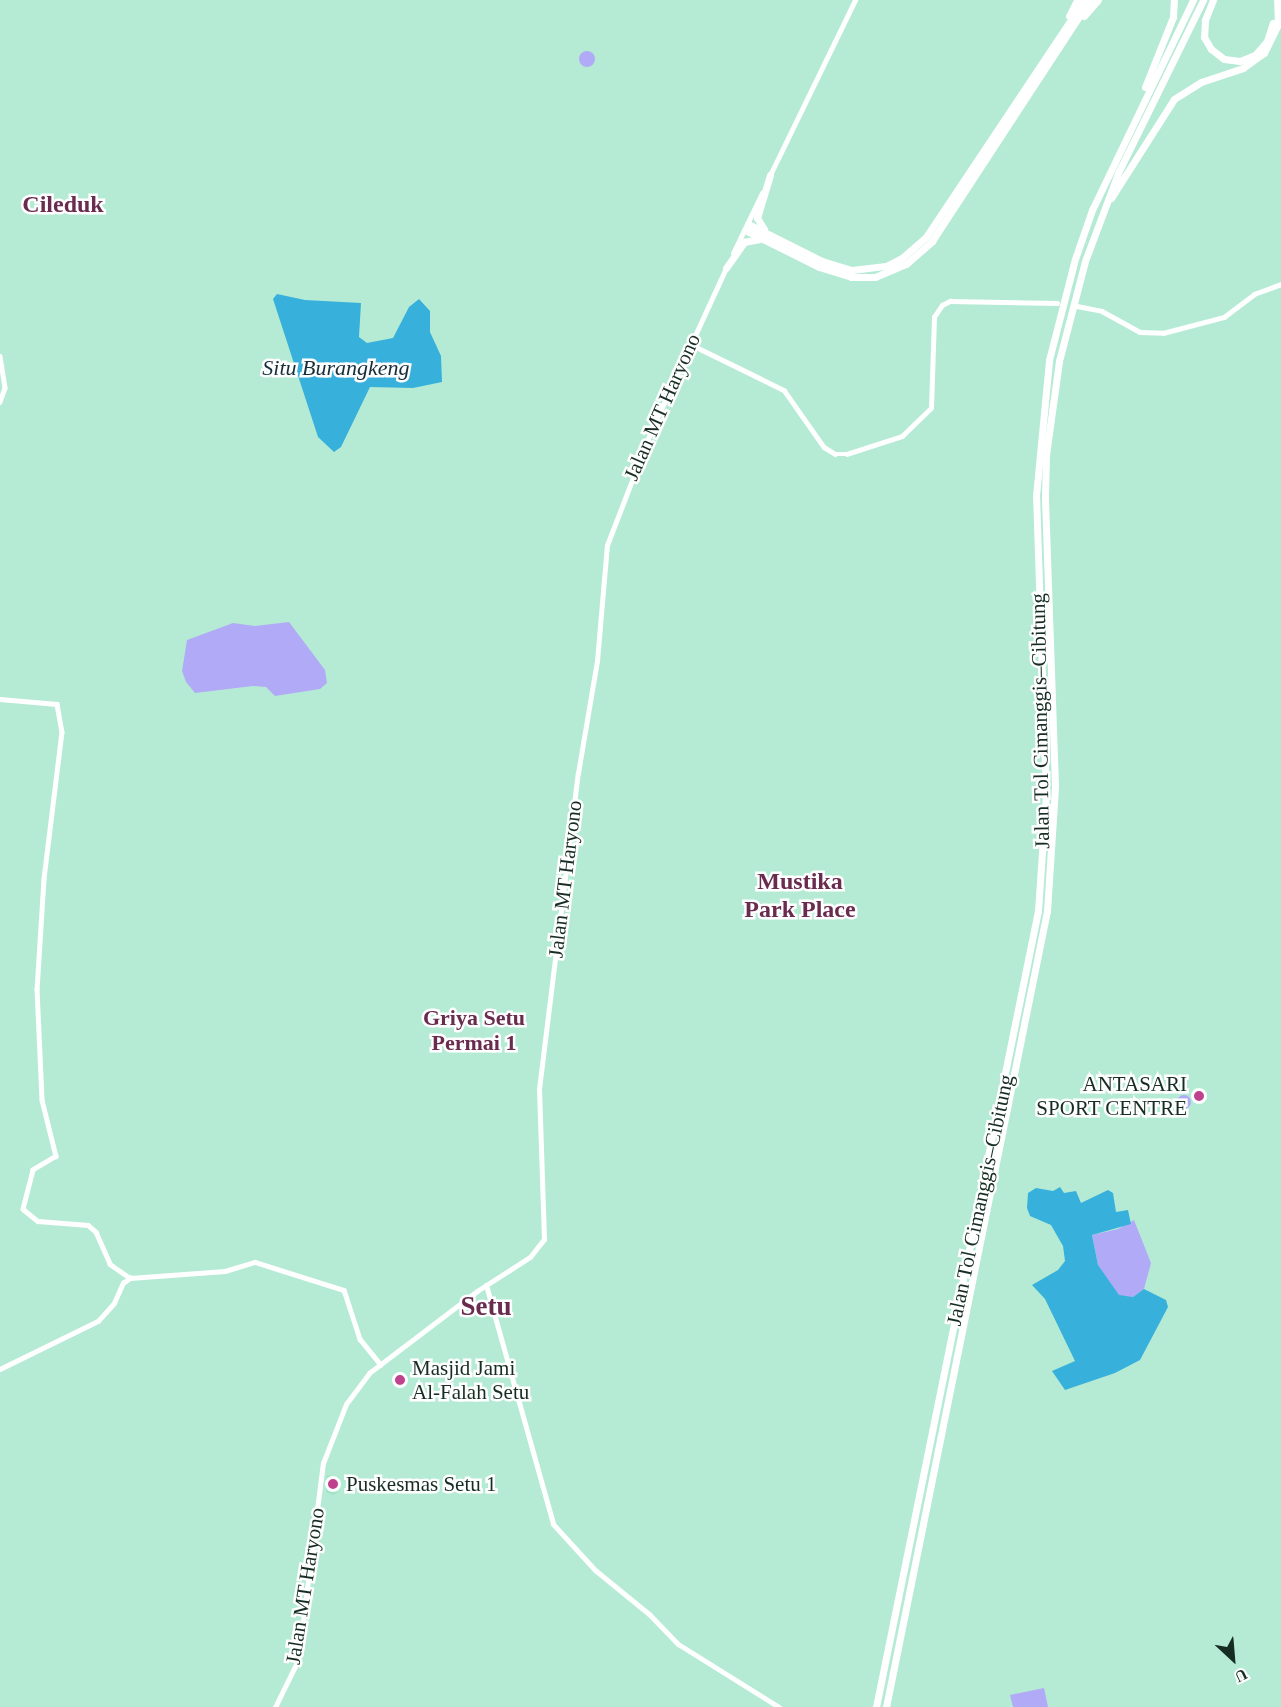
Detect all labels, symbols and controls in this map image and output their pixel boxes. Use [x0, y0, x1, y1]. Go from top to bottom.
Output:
district label: Cileduk [22, 191, 104, 219]
street label: Jalan MT Haryono [618, 329, 706, 485]
water label: Situ Burangkeng [262, 355, 410, 381]
street label: Jalan Tol Cimanggis–Cibitung [1025, 593, 1055, 849]
street label: Jalan MT Haryono [543, 799, 587, 959]
district label: Mustika Park Place [744, 868, 856, 924]
district label: Griya Setu Permai 1 [423, 1004, 525, 1056]
place label: ANTASARI SPORT CENTRE [1036, 1071, 1187, 1121]
street label: Jalan Tol Cimanggis–Cibitung [941, 1072, 1019, 1328]
marker: ANTASARI SPORT CENTRE [1192, 1089, 1206, 1103]
district label: Setu [460, 1291, 512, 1323]
place label: Masjid Jami Al-Falah Setu [412, 1355, 529, 1405]
marker: Masjid Jami Al-Falah Setu [393, 1373, 407, 1387]
place label: Puskesmas Setu 1 [346, 1471, 497, 1497]
marker: Puskesmas Setu 1 [324, 1475, 342, 1493]
street label: Jalan MT Haryono [280, 1506, 330, 1666]
north arrow [1203, 1629, 1263, 1689]
text: U [1232, 1665, 1250, 1686]

